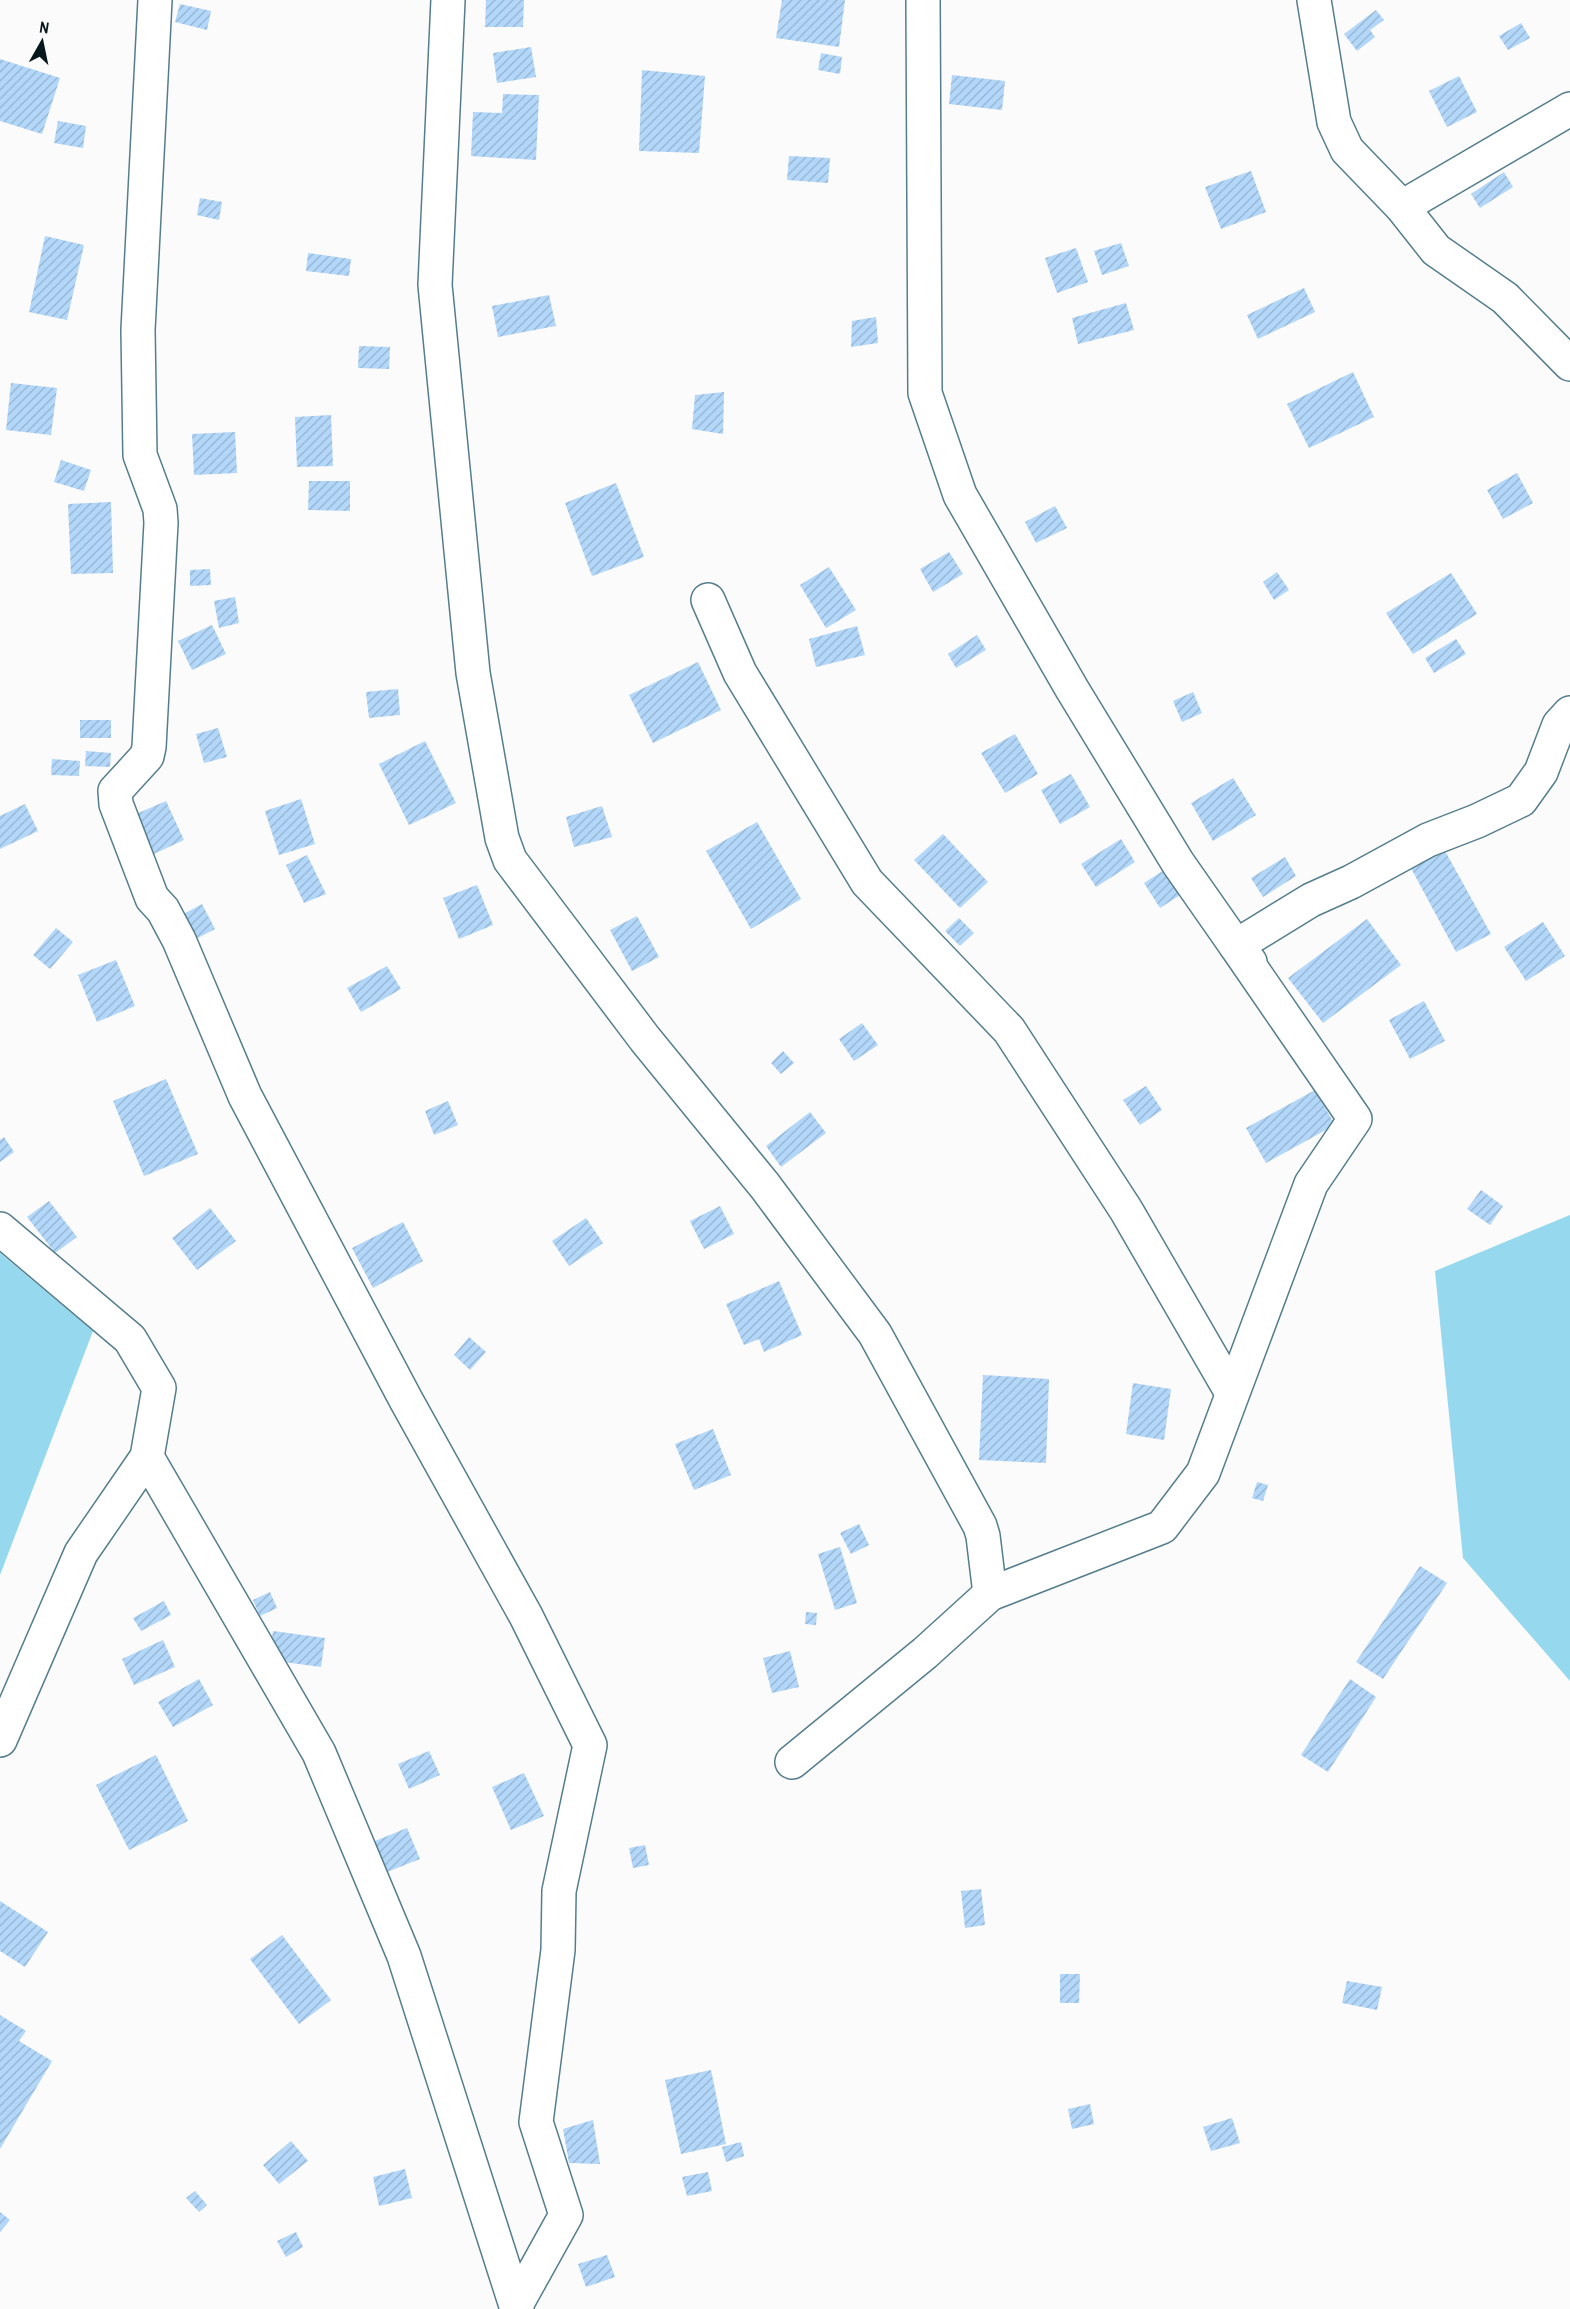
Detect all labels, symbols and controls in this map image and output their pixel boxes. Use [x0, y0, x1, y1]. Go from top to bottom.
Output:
north arrow [12, 12, 72, 72]
text: N [38, 16, 51, 39]

